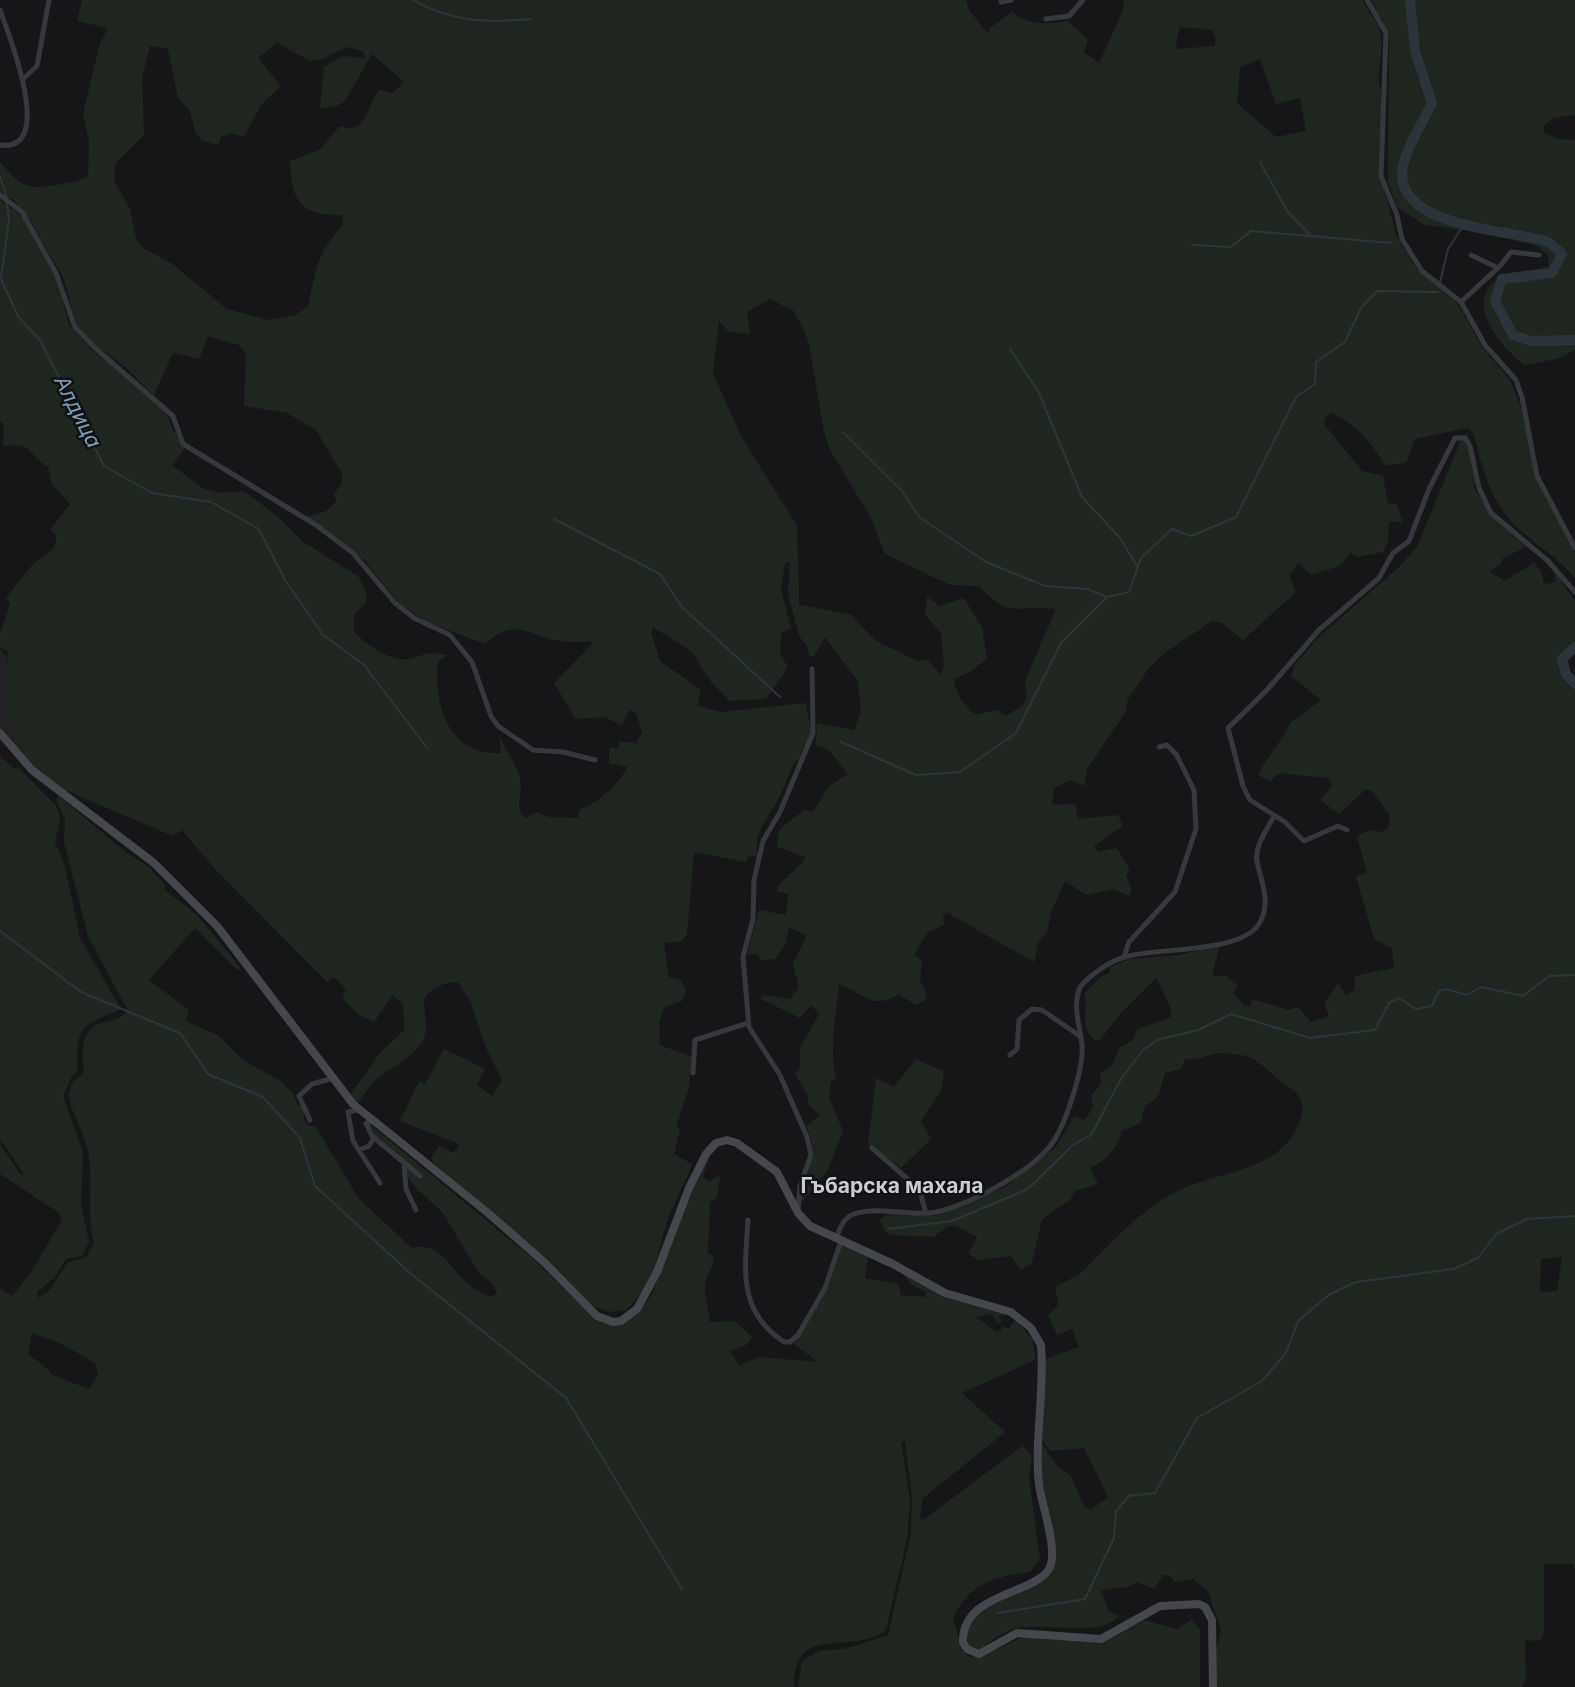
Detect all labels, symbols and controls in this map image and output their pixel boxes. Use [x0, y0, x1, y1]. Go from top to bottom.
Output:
water label: Алдица [48, 372, 106, 452]
district label: Гъбарска махала [801, 1174, 983, 1200]

